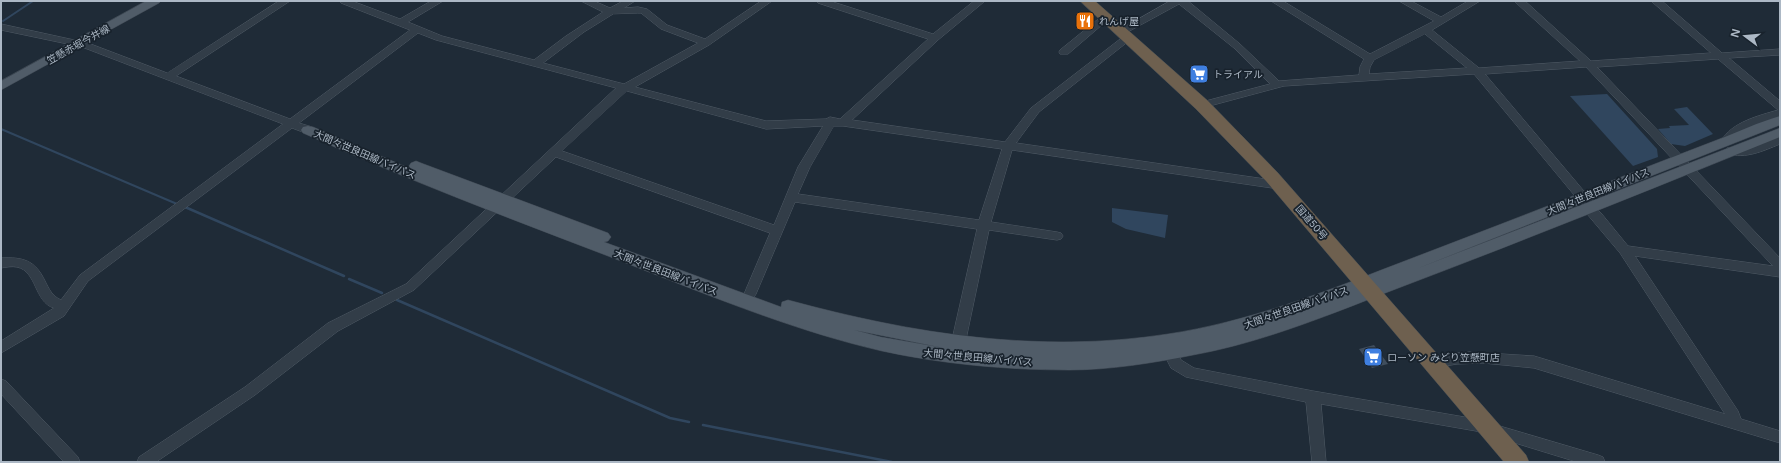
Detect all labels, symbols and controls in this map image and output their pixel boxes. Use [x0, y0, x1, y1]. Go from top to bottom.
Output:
restaurant icon: れんげ屋 [1074, 10, 1096, 32]
place label: れんげ屋 [1099, 15, 1139, 27]
north arrow [1725, 16, 1765, 56]
street label: 笠懸赤堀今井線 [44, 22, 112, 66]
text: N [1728, 27, 1743, 39]
supermarket icon: トライアル [1188, 63, 1210, 85]
place label: トライアル [1213, 68, 1263, 80]
street label: 大間々世良田線バイパス [312, 127, 418, 181]
street label: 大間々世良田線バイパス [1545, 165, 1651, 217]
street label: 国道50号 [1294, 202, 1330, 242]
street label: 大間々世良田線バイパス [613, 247, 719, 297]
street label: 大間々世良田線バイパス [1242, 283, 1350, 331]
street label: 大間々世良田線バイパス [923, 346, 1033, 368]
supermarket icon: ローソン みどり笠懸町店 [1362, 346, 1384, 368]
place label: ローソン みどり笠懸町店 [1387, 351, 1500, 363]

